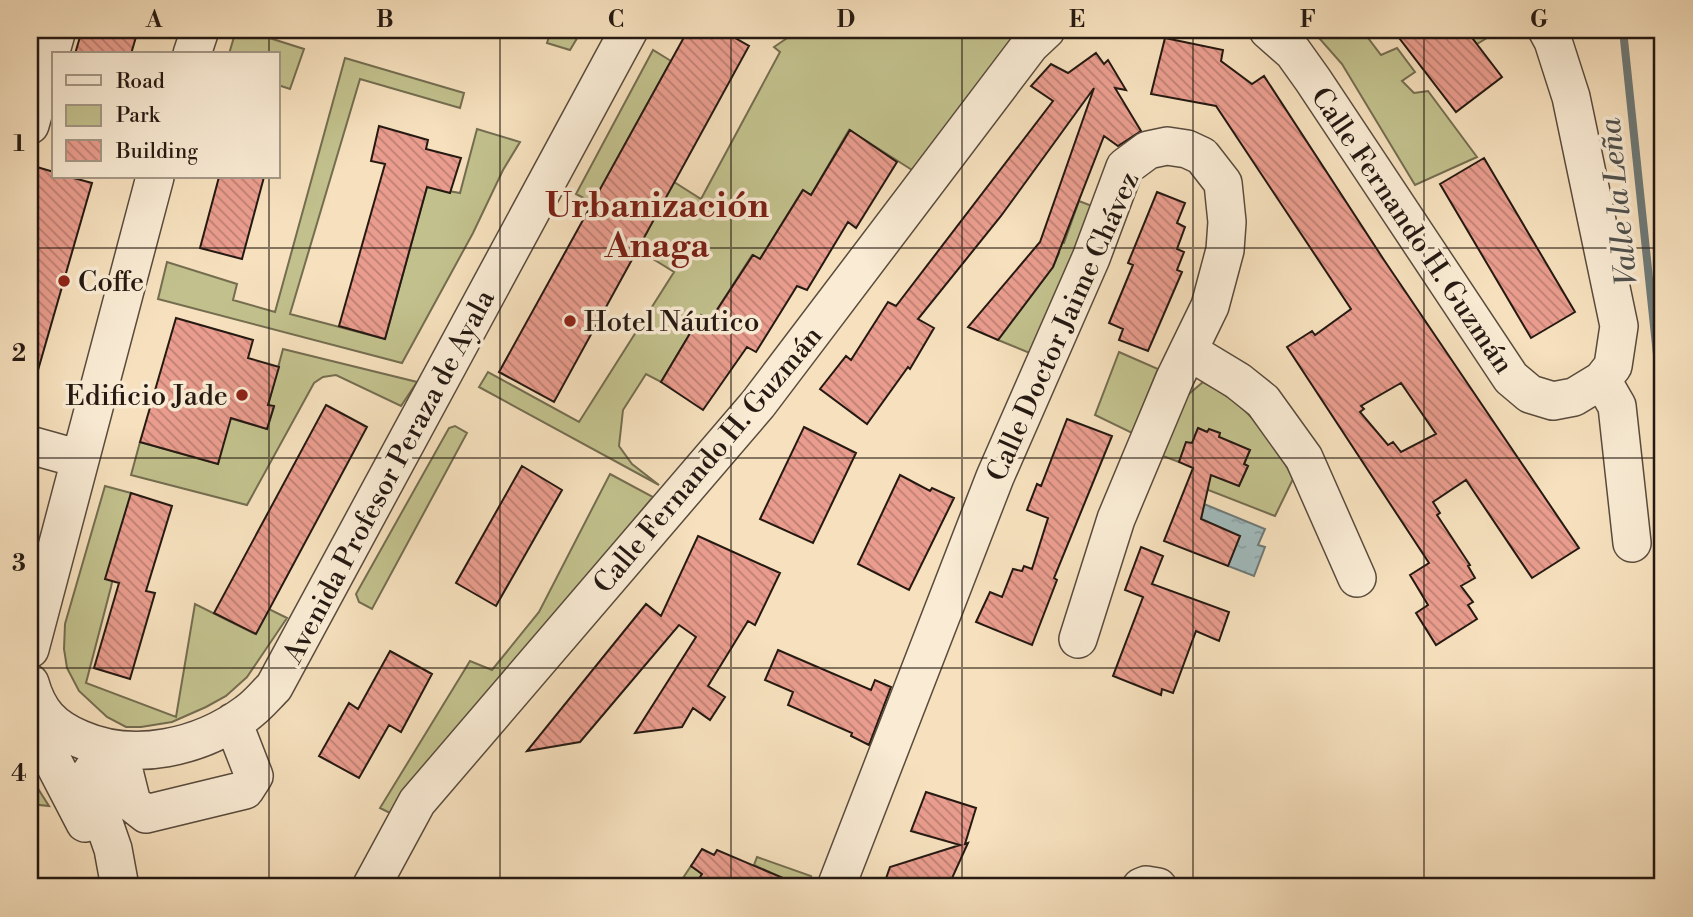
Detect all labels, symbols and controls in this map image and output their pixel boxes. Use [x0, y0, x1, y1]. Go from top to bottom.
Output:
text: A [145, 6, 163, 34]
text: B [376, 6, 394, 34]
text: C [608, 6, 624, 34]
text: D [837, 6, 855, 34]
text: E [1069, 6, 1085, 34]
text: F [1300, 6, 1316, 34]
text: G [1530, 6, 1548, 34]
legend [52, 52, 280, 178]
text: Road [116, 69, 165, 95]
street label: Calle Fernando H. Guzmán [1303, 81, 1521, 381]
text: Park [116, 103, 161, 129]
water label: Valle la Leña [1591, 116, 1647, 288]
text: 1 [13, 130, 25, 158]
text: Building [115, 139, 198, 165]
street label: Calle Doctor Jaime Chávez [979, 166, 1148, 487]
district label: Urbanización Anaga [545, 185, 769, 268]
place label: Coffe [78, 265, 144, 300]
marker: Coffe [56, 273, 72, 289]
street label: Avenida Profesor Peraza de Ayala [275, 283, 503, 670]
place label: Hotel Náutico [584, 305, 759, 340]
marker: Hotel Náutico [562, 313, 578, 329]
street label: Calle Fernando H. Guzmán [586, 319, 830, 601]
text: 2 [12, 340, 26, 368]
place label: Edificio Jade [65, 379, 228, 414]
marker: Edificio Jade [234, 387, 250, 403]
text: 3 [12, 550, 26, 578]
text: 4 [11, 760, 27, 788]

